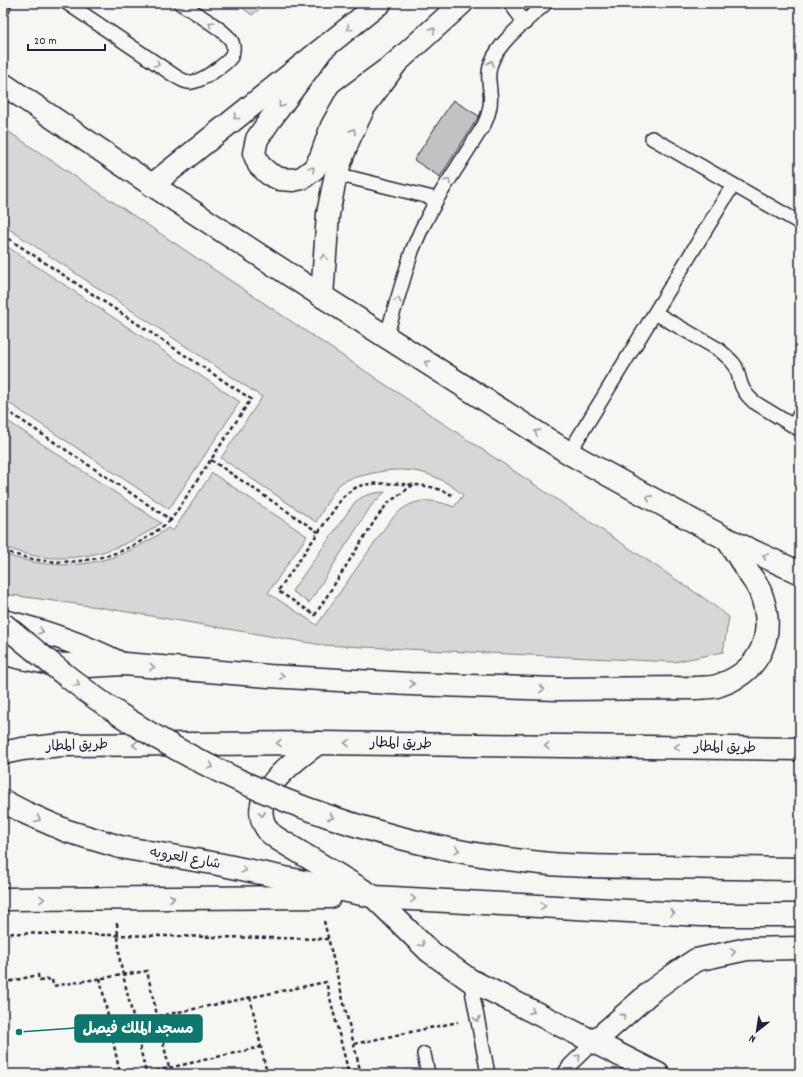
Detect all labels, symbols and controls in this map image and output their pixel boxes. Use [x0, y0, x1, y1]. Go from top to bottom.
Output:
one-way arrow [209, 22, 216, 29]
one-way arrow [347, 23, 354, 30]
scale bar [28, 26, 105, 52]
one-way arrow [428, 27, 435, 34]
text: 20 m [34, 33, 57, 50]
one-way arrow [153, 59, 160, 67]
one-way arrow [487, 60, 495, 67]
one-way arrow [279, 100, 286, 107]
one-way arrow [234, 112, 241, 119]
one-way arrow [348, 128, 356, 135]
one-way arrow [307, 167, 315, 174]
one-way arrow [444, 178, 451, 185]
one-way arrow [320, 254, 328, 260]
one-way arrow [393, 297, 402, 304]
one-way arrow [424, 360, 431, 367]
one-way arrow [534, 430, 541, 437]
one-way arrow [646, 495, 653, 502]
one-way arrow [761, 553, 769, 561]
one-way arrow [37, 626, 44, 635]
one-way arrow [149, 662, 155, 671]
one-way arrow [279, 672, 285, 681]
one-way arrow [73, 679, 80, 687]
one-way arrow [409, 680, 415, 689]
one-way arrow [539, 684, 545, 693]
street label: طريق المطار [369, 733, 432, 755]
street label: طريق المطار [45, 735, 108, 757]
street label: طريق المطار [693, 737, 756, 759]
one-way arrow [276, 739, 282, 747]
one-way arrow [344, 739, 350, 747]
one-way arrow [132, 740, 138, 749]
one-way arrow [544, 742, 550, 750]
one-way arrow [674, 743, 680, 751]
one-way arrow [207, 761, 215, 769]
one-way arrow [258, 811, 267, 817]
one-way arrow [327, 812, 334, 821]
one-way arrow [34, 814, 41, 822]
street label: شارع العروبه [148, 843, 222, 875]
one-way arrow [454, 845, 460, 853]
one-way arrow [241, 865, 248, 874]
one-way arrow [39, 894, 45, 903]
one-way arrow [169, 894, 175, 902]
one-way arrow [410, 895, 416, 903]
one-way arrow [540, 902, 546, 910]
one-way arrow [669, 909, 675, 917]
one-way arrow [417, 939, 424, 947]
one-way arrow [730, 948, 736, 957]
one-way arrow [528, 1006, 535, 1014]
north arrow [737, 1011, 777, 1051]
one-way arrow [618, 1014, 626, 1021]
callout: مسجد الملك فيصل [75, 1015, 202, 1042]
one-way arrow [472, 1015, 480, 1022]
text: مسجد الملك فيصل [82, 1019, 194, 1041]
text: N [746, 1029, 759, 1046]
one-way arrow [573, 1054, 581, 1062]

